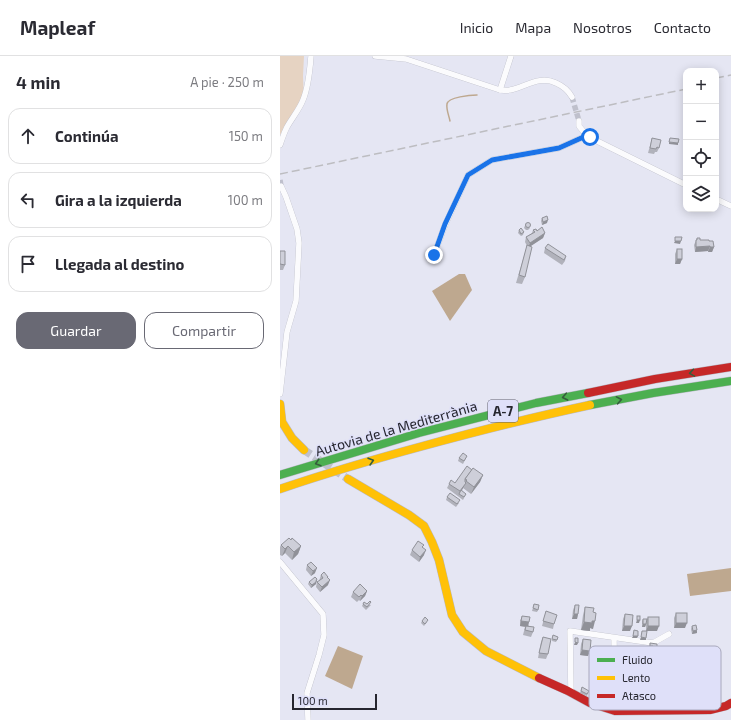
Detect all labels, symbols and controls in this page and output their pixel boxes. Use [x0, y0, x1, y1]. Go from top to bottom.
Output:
text: Mapleaf [20, 16, 95, 39]
text: Inicio [460, 19, 493, 36]
text: Mapa [515, 19, 551, 36]
text: Nosotros [573, 19, 632, 36]
text: Contacto [654, 19, 711, 36]
map controls [683, 68, 719, 212]
button: + [683, 68, 719, 104]
text: 4 min [16, 72, 60, 92]
text: A pie · 250 m [190, 74, 264, 90]
button: − [683, 104, 719, 140]
icon: ahead [17, 125, 39, 147]
text: Continúa [55, 127, 118, 145]
text: 150 m [229, 128, 263, 144]
route start [581, 128, 599, 146]
button: locate [683, 140, 719, 176]
button: layers [683, 176, 719, 212]
icon: left [17, 189, 39, 211]
text: Gira a la izquierda [55, 191, 182, 209]
text: 100 m [228, 192, 263, 208]
route end [425, 246, 443, 264]
icon: arrive [17, 253, 39, 275]
text: Llegada al destino [55, 255, 184, 273]
button: Guardar [16, 312, 136, 349]
button: Compartir [144, 312, 264, 349]
one-way arrow [689, 368, 696, 377]
one-way arrow [562, 393, 568, 401]
one-way arrow [616, 396, 622, 405]
street label: Autovia de la Mediterrània [313, 397, 479, 459]
road number: A-7 [488, 400, 518, 422]
one-way arrow [367, 457, 374, 466]
one-way arrow [314, 458, 321, 467]
legend [589, 646, 721, 710]
text: Fluido [622, 653, 653, 666]
text: Lento [622, 671, 650, 684]
text: Atasco [622, 689, 656, 702]
scale bar [292, 692, 377, 711]
text: 100 m [298, 694, 328, 707]

